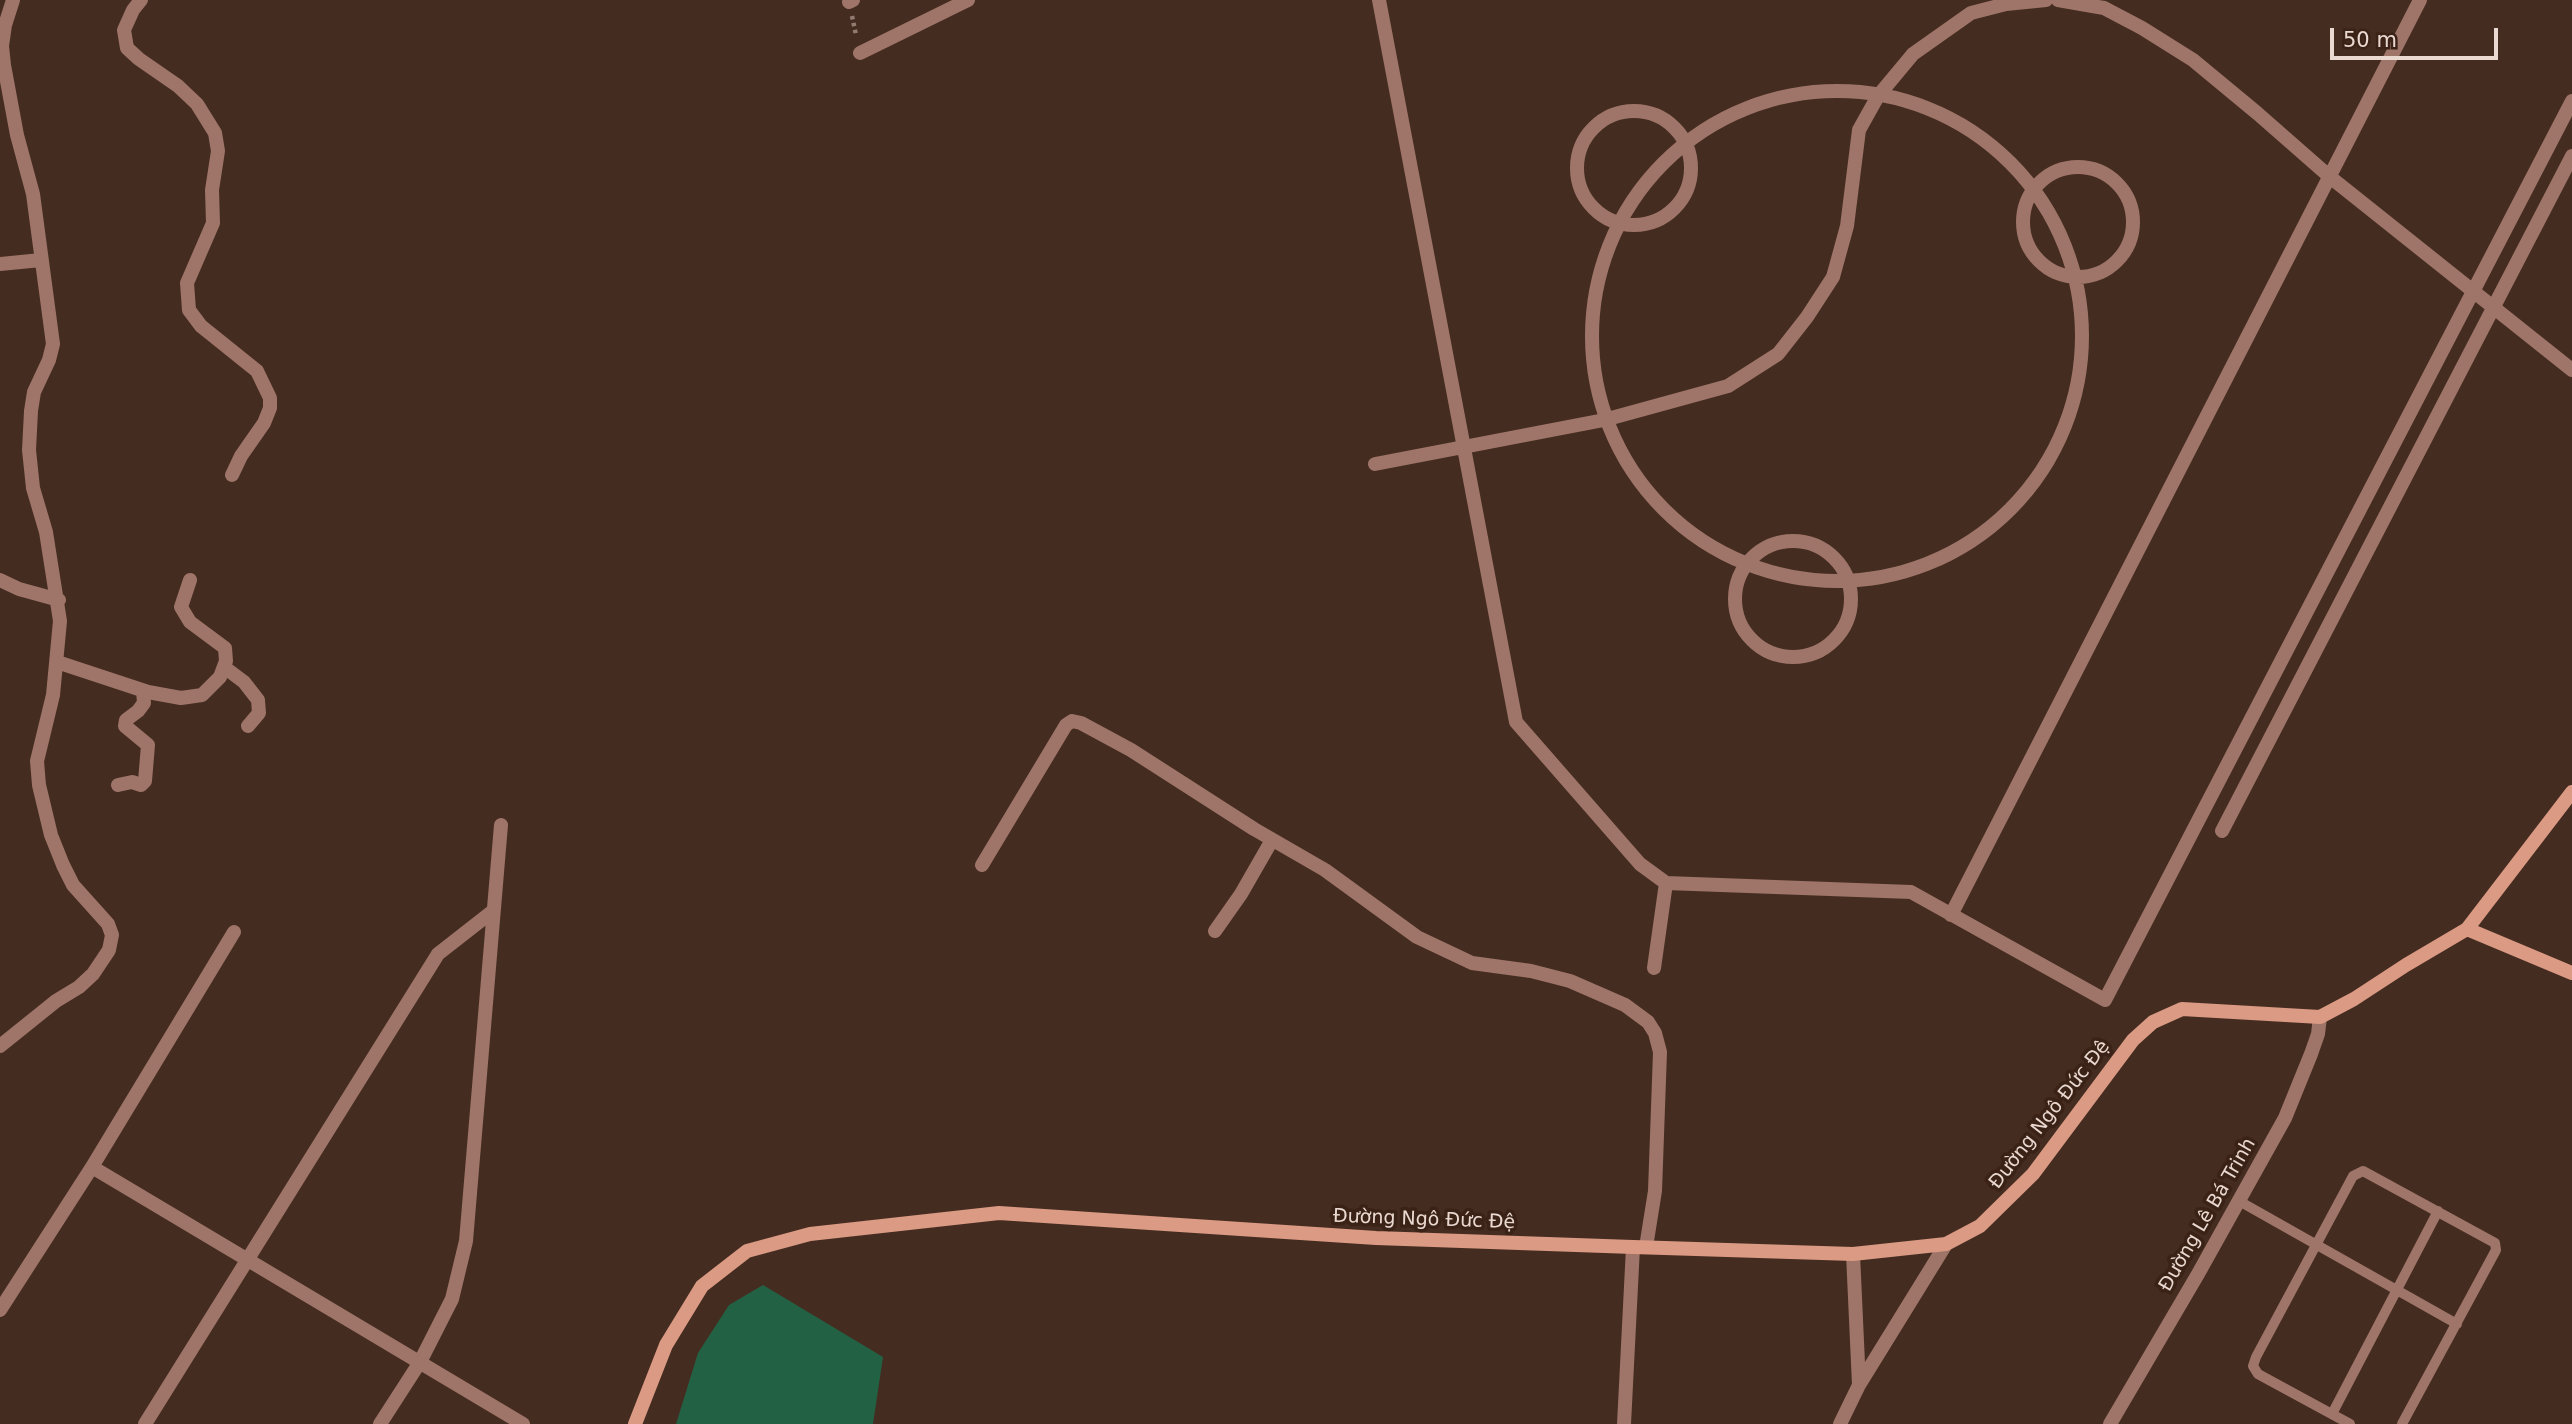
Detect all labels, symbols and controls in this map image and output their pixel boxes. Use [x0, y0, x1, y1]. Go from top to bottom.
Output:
scale bar [2334, 14, 2502, 58]
text: 50 m [2343, 28, 2397, 52]
street label: Đường Ngô Đức Đệ [1985, 1036, 2115, 1194]
street label: Đường Lê Bá Trinh [2155, 1134, 2261, 1296]
street label: Đường Ngô Đức Đệ [1333, 1205, 1515, 1235]

